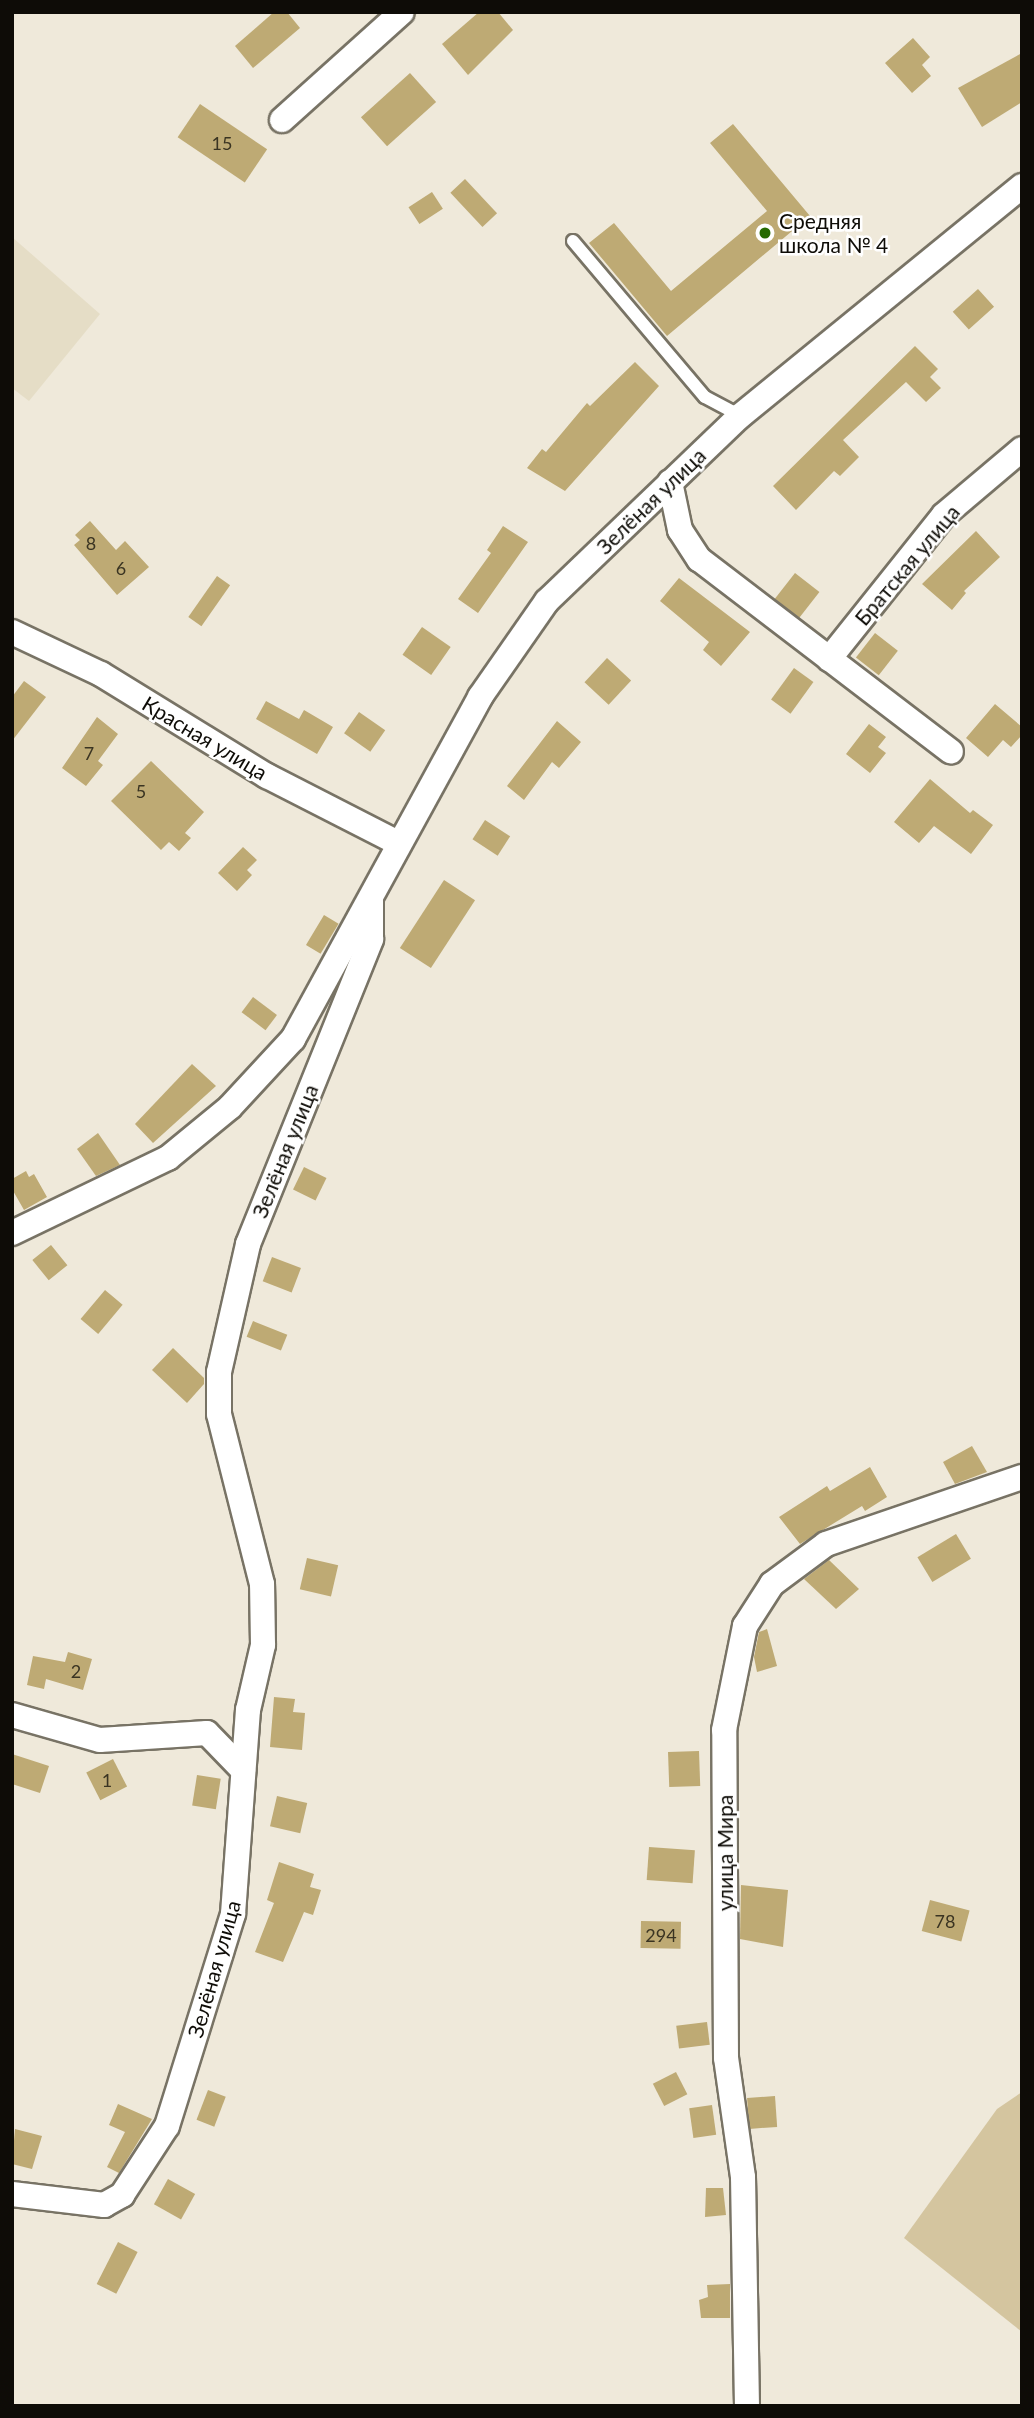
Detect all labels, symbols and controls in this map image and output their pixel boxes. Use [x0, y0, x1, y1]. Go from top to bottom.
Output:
house number: 15 [212, 132, 232, 154]
place label: Средняя школа № 4 [779, 208, 888, 258]
marker: Средняя школа № 4 [757, 225, 773, 241]
street label: Зелёная улица [591, 443, 711, 559]
street label: Братская улица [849, 500, 965, 630]
house number: 8 [86, 532, 96, 554]
house number: 6 [116, 557, 126, 579]
street label: Красная улица [138, 691, 272, 785]
house number: 7 [84, 742, 94, 764]
house number: 5 [136, 780, 146, 802]
street label: Зелёная улица [247, 1081, 323, 1221]
house number: 2 [71, 1660, 81, 1682]
house number: 1 [102, 1769, 112, 1791]
street label: улица Мира [712, 1795, 738, 1911]
street label: Зелёная улица [182, 1897, 246, 2041]
house number: 78 [935, 1910, 955, 1932]
house number: 294 [645, 1924, 677, 1946]

